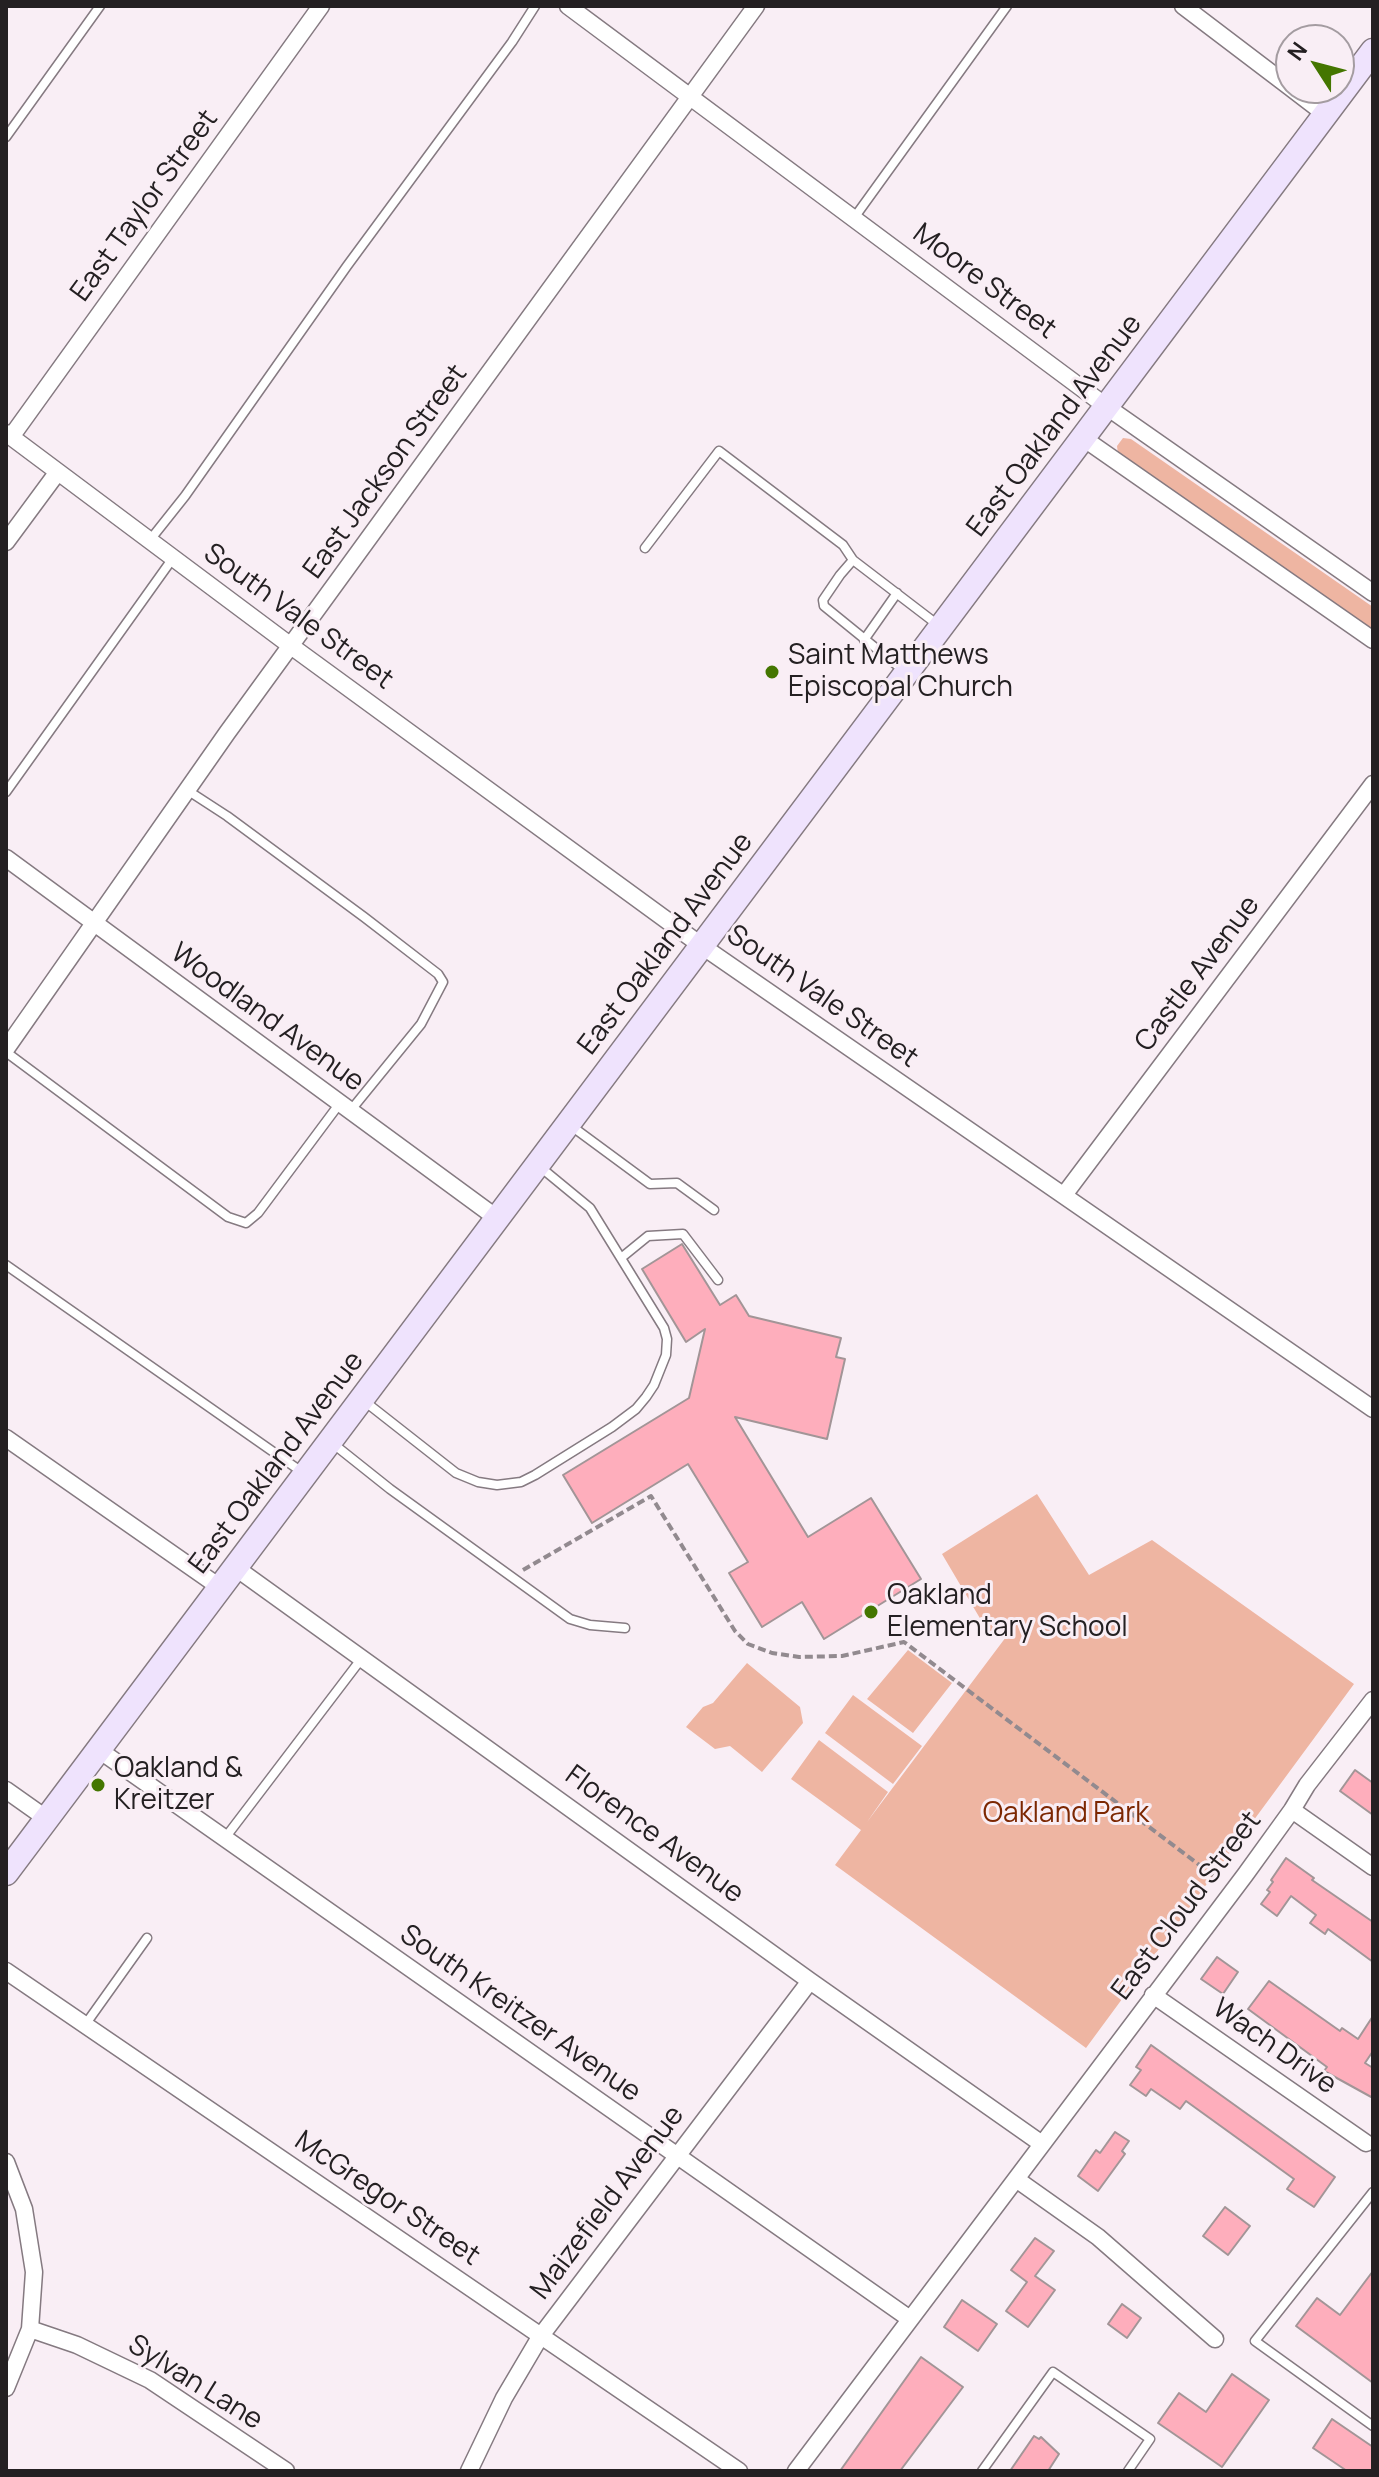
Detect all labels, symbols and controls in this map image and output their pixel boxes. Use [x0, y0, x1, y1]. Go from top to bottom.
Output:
north arrow [1275, 24, 1355, 104]
text: N [1280, 36, 1314, 66]
street label: East Taylor Street [64, 104, 226, 308]
street label: Moore Street [906, 217, 1062, 347]
street label: East Oakland Avenue [961, 308, 1149, 544]
street label: East Jackson Street [297, 358, 475, 586]
street label: South Vale Street [197, 537, 399, 697]
place label: Saint Matthews Episcopal Church [788, 639, 1013, 705]
marker: Saint Matthews Episcopal Church [763, 663, 781, 681]
street label: East Oakland Avenue [572, 826, 760, 1062]
street label: Castle Avenue [1129, 890, 1267, 1058]
street label: South Vale Street [720, 918, 924, 1076]
street label: Woodland Avenue [164, 937, 370, 1099]
street label: East Oakland Avenue [183, 1345, 371, 1581]
place label: Oakland Elementary School [887, 1579, 1128, 1645]
marker: Oakland Elementary School [862, 1603, 880, 1621]
place label: Oakland & Kreitzer [114, 1752, 243, 1818]
street label: Florence Avenue [558, 1759, 750, 1911]
marker: Oakland & Kreitzer [89, 1776, 107, 1794]
park label: Oakland Park [983, 1797, 1149, 1831]
street label: East Cloud Street [1105, 1805, 1269, 2007]
street label: South Kreitzer Avenue [393, 1918, 647, 2110]
street label: Wach Drive [1206, 1992, 1342, 2102]
street label: Maizefield Avenue [524, 2100, 692, 2306]
street label: McGregor Street [288, 2125, 486, 2273]
street label: Sylvan Lane [122, 2328, 268, 2438]

